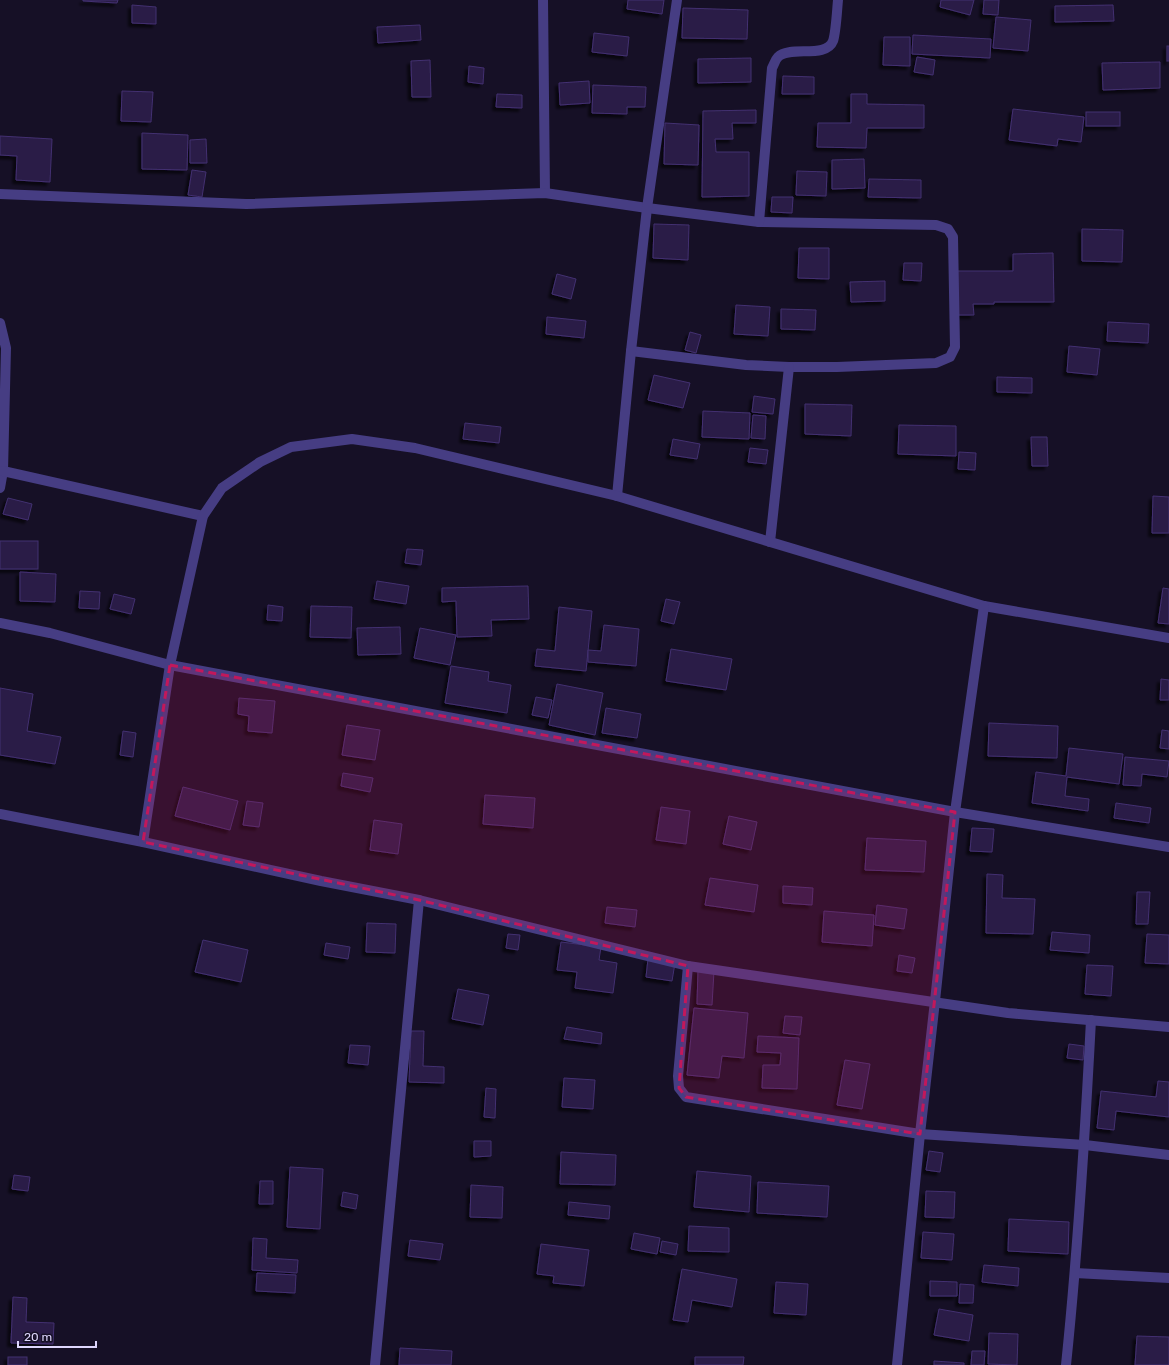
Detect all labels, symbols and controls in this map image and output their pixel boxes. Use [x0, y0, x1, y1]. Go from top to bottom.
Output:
scale bar [18, 1323, 96, 1349]
text: 20 m [24, 1330, 52, 1344]

